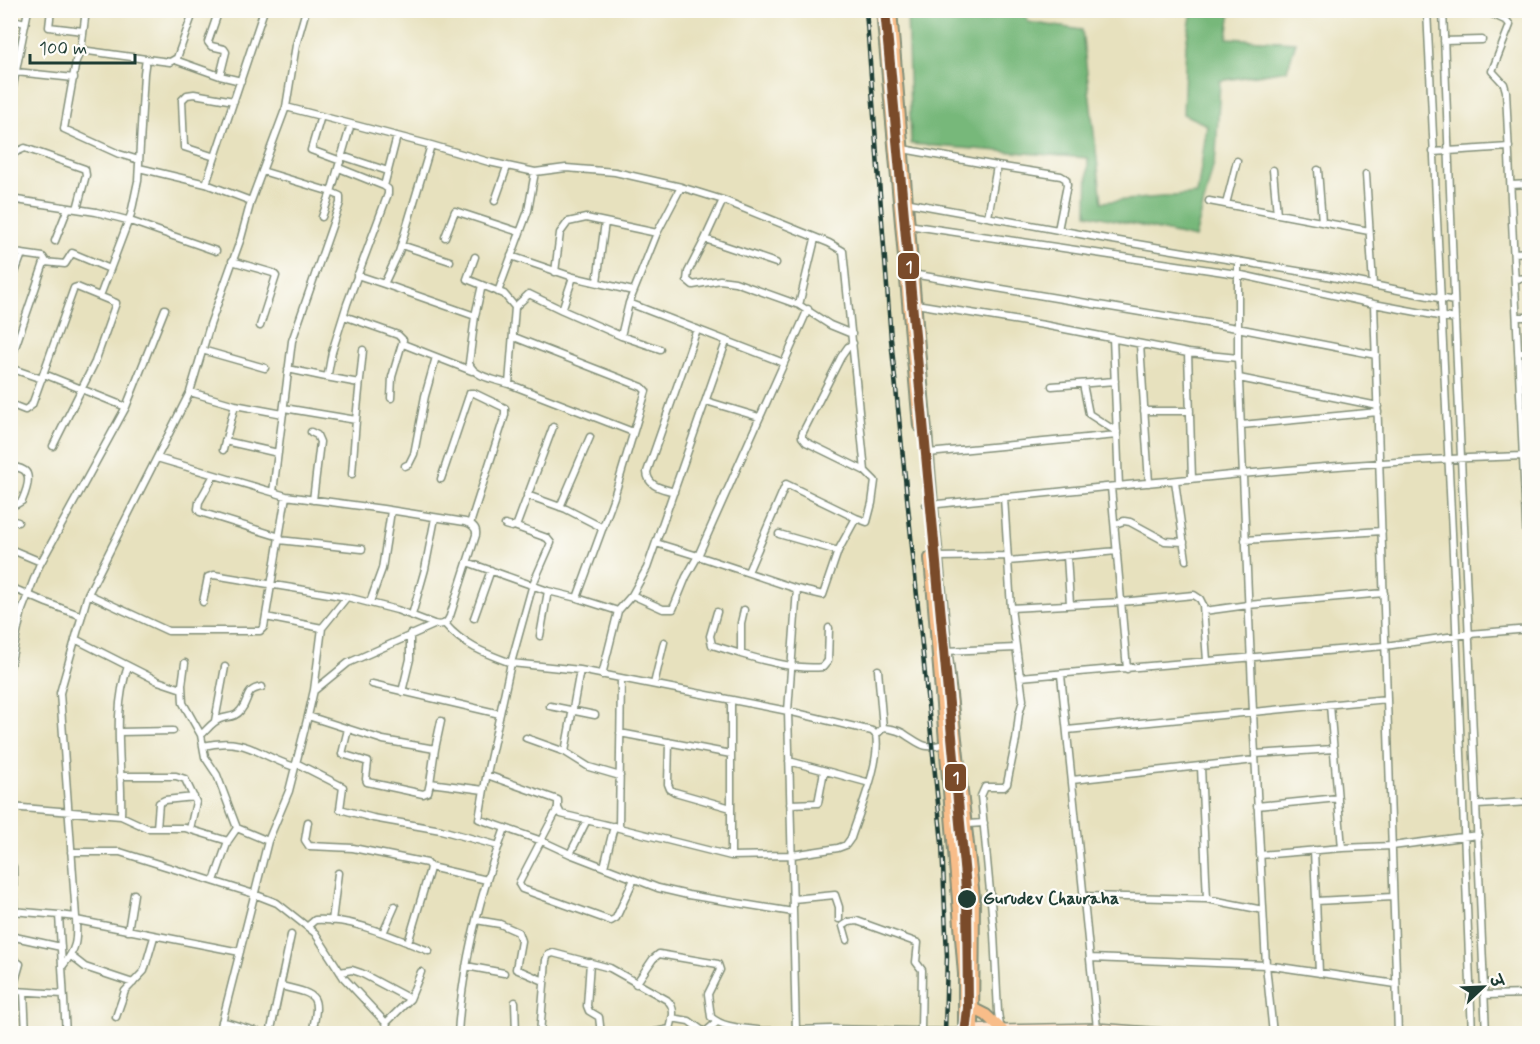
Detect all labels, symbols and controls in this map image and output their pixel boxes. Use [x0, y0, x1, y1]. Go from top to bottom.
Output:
scale bar [30, 27, 135, 65]
text: 100 m [39, 37, 87, 61]
line badge: 1 [897, 252, 920, 280]
text: 1 [905, 257, 913, 278]
line badge: 1 [944, 763, 967, 792]
text: 1 [952, 768, 960, 789]
place label: Gurudev Chauraha [983, 887, 1119, 911]
marker: Gurudev Chauraha [956, 888, 978, 910]
north arrow [1453, 957, 1513, 1017]
text: उ [1483, 971, 1508, 992]

